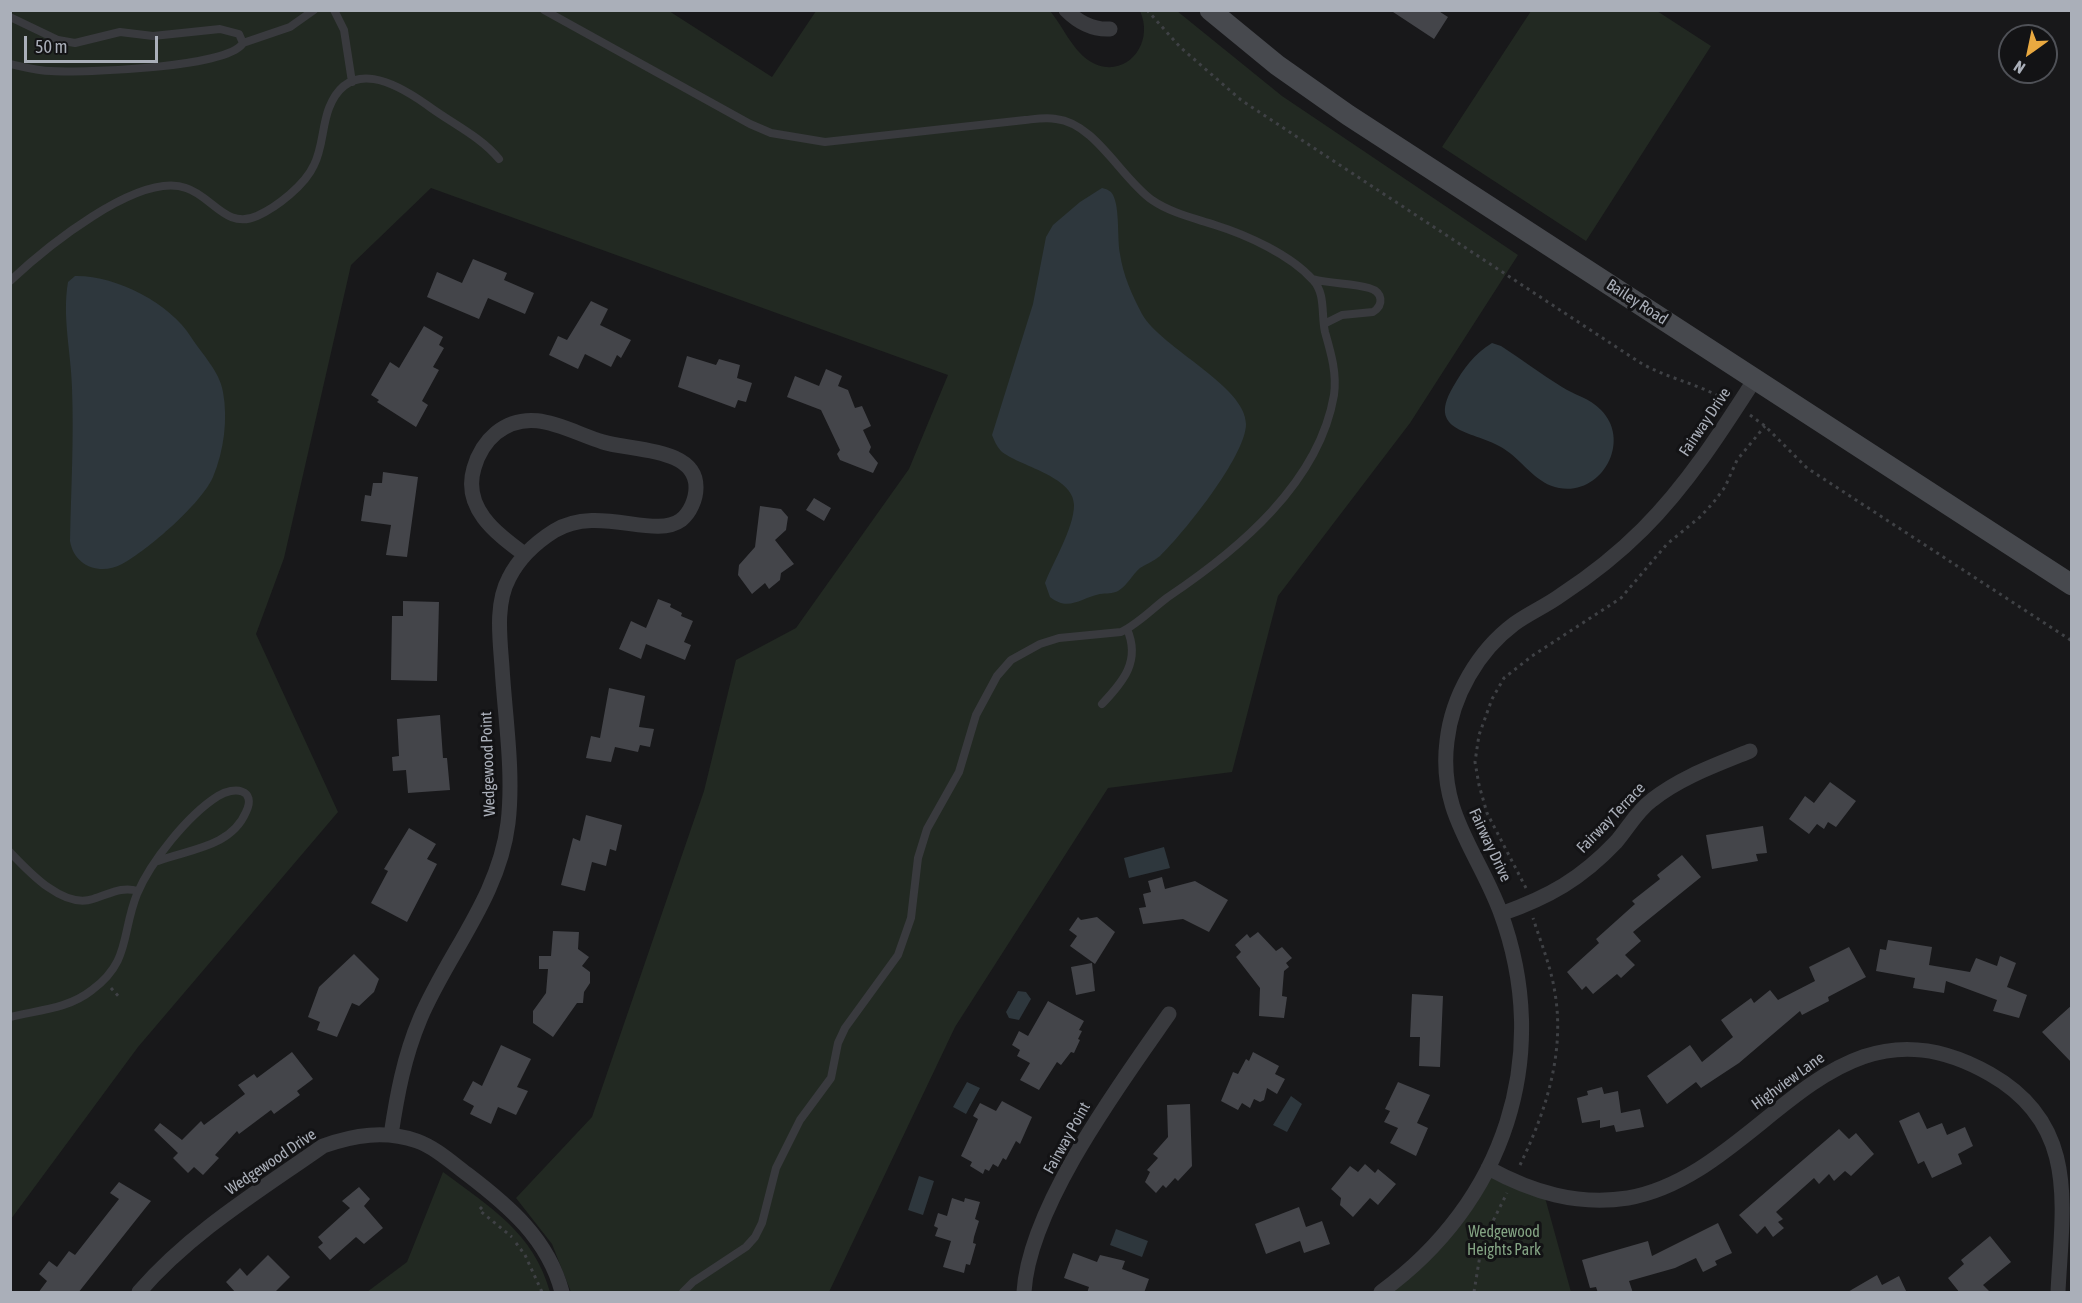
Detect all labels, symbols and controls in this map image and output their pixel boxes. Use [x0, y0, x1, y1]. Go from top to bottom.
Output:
scale bar [27, 24, 160, 62]
north arrow [1998, 24, 2058, 84]
text: 50 m [35, 36, 67, 57]
text: N [2010, 57, 2028, 78]
street label: Bailey Road [1603, 275, 1671, 329]
street label: Fairway Drive [1675, 384, 1735, 460]
street label: Wedgewood Point [477, 711, 499, 817]
street label: Fairway Terrace [1573, 779, 1649, 857]
street label: Fairway Drive [1465, 805, 1515, 885]
street label: Highview Lane [1748, 1048, 1828, 1114]
street label: Fairway Point [1039, 1099, 1095, 1177]
street label: Wedgewood Drive [222, 1125, 320, 1199]
park label: Wedgewood Heights Park [1467, 1222, 1541, 1260]

